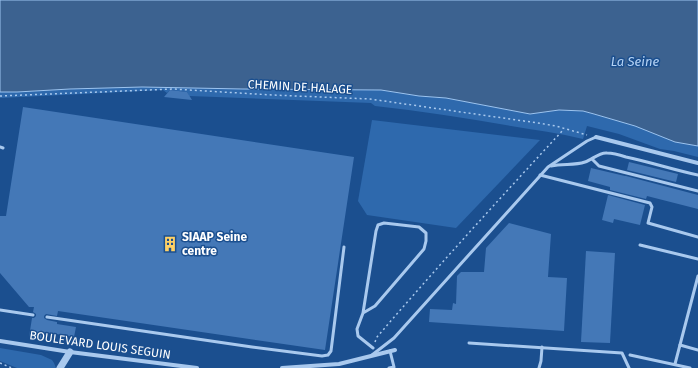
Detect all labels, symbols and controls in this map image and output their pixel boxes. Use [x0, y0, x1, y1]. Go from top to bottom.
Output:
water label: La Seine [611, 54, 660, 69]
street label: CHEMIN DE HALAGE [247, 77, 353, 97]
place label: SIAAP Seine centre [182, 230, 247, 258]
building icon: SIAAP Seine centre [161, 235, 179, 253]
street label: BOULEVARD LOUIS SEGUIN [28, 328, 172, 362]

